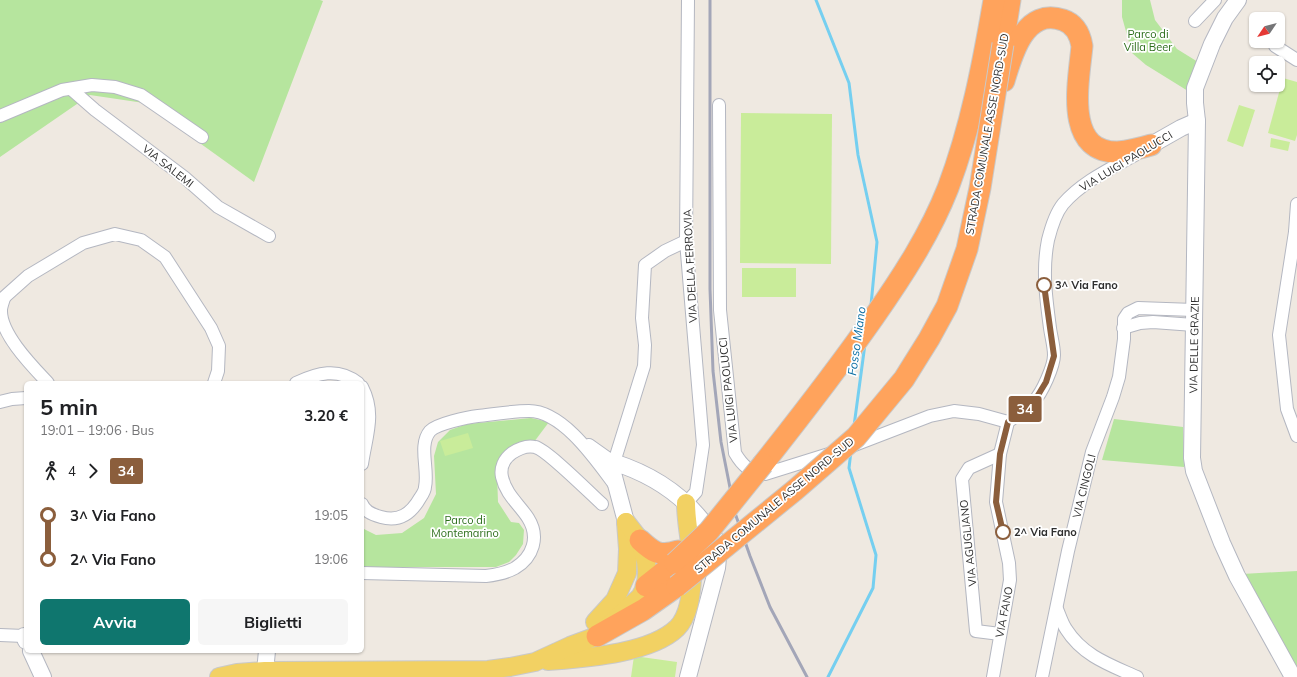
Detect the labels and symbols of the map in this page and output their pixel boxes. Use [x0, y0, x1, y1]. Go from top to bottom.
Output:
north arrow [1249, 12, 1285, 48]
park label: Parco di Villa Beer [1124, 27, 1172, 54]
street label: STRADA COMUNALE ASSE NORD-SUD [962, 32, 1012, 236]
street label: VIA LUIGI PAOLUCCI [1077, 128, 1175, 194]
street label: VIA SALEMI [140, 142, 196, 190]
street label: VIA DELLA FERROVIA [680, 209, 700, 323]
marker: 3^ Via Fano [1036, 277, 1052, 293]
place label: 3^ Via Fano [1055, 278, 1118, 292]
street label: VIA DELLE GRAZIE [1186, 296, 1202, 394]
water label: Fosso Miano [844, 305, 869, 376]
street label: VIA LUIGI PAOLUCCI [715, 337, 741, 443]
line badge: 34 [1007, 396, 1043, 422]
street label: STRADA COMUNALE ASSE NORD-SUD [691, 434, 857, 576]
street label: VIA CINGOLI [1069, 453, 1099, 519]
street label: VIA AGUGLIANO [956, 499, 980, 587]
park label: Parco di Montemarino [431, 513, 499, 540]
marker: 2^ Via Fano [995, 524, 1011, 540]
place label: 2^ Via Fano [1014, 525, 1077, 539]
street label: VIA FANO [992, 585, 1016, 639]

